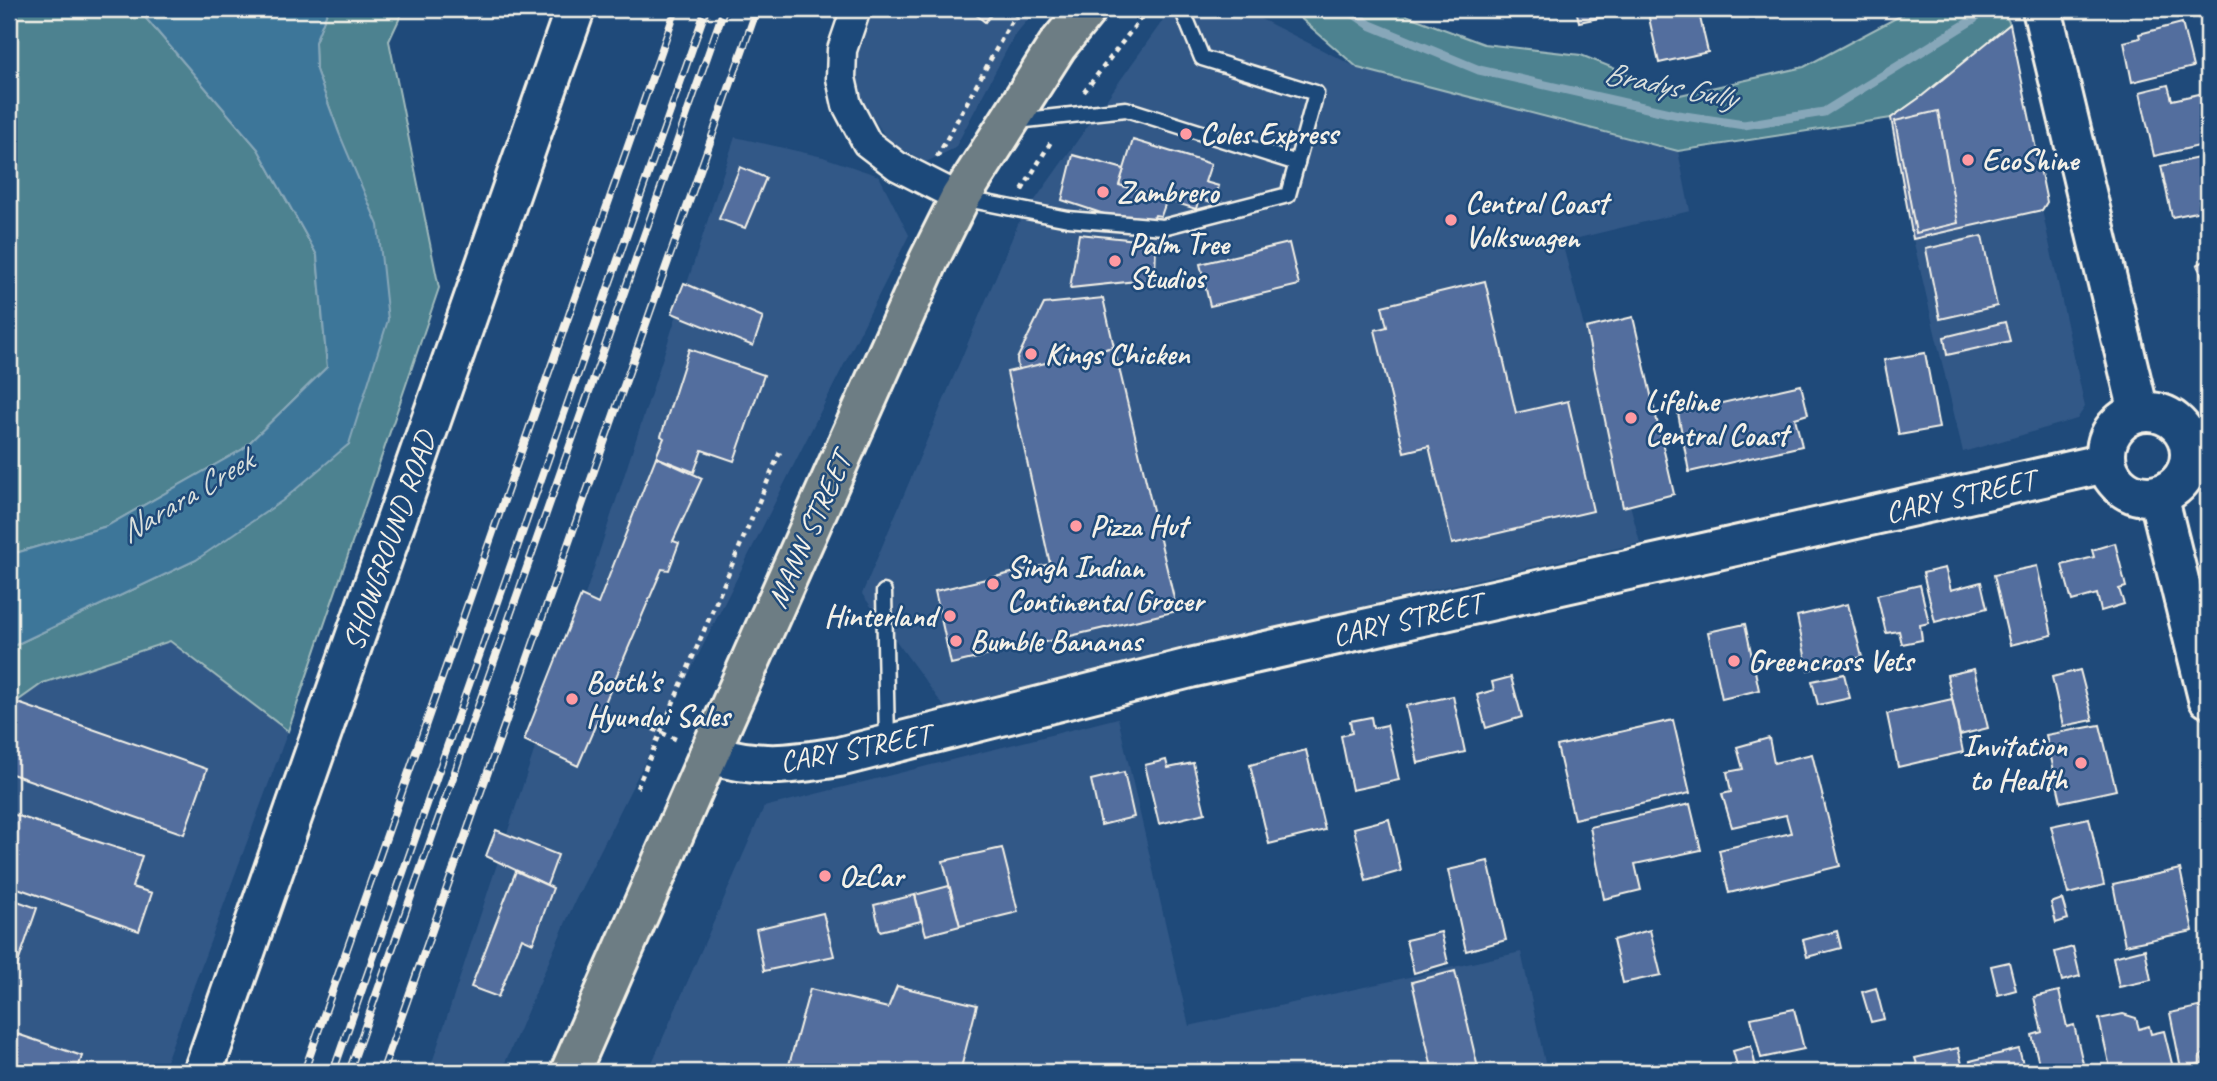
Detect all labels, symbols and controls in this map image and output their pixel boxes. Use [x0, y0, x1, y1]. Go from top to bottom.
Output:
water label: Bradys Gully [1601, 52, 1744, 119]
place label: Coles Express [1200, 115, 1341, 153]
marker: Coles Express [1178, 126, 1194, 142]
place label: EcoShine [1982, 141, 2080, 179]
marker: EcoShine [1960, 152, 1976, 168]
place label: Zambrero [1117, 173, 1220, 211]
marker: Zambrero [1095, 184, 1111, 200]
place label: Central Coast Volkswagen [1465, 184, 1613, 256]
marker: Central Coast Volkswagen [1443, 212, 1459, 228]
place label: Palm Tree Studios [1129, 225, 1231, 297]
marker: Palm Tree Studios [1107, 253, 1123, 269]
place label: Kings Chicken [1045, 335, 1191, 373]
marker: Kings Chicken [1023, 346, 1039, 362]
place label: Lifeline Central Coast [1645, 382, 1793, 454]
marker: Lifeline Central Coast [1623, 410, 1639, 426]
street label: SHOWGROUND ROAD [334, 424, 445, 655]
water label: Narara Creek [112, 437, 265, 552]
street label: MANN STREET [758, 441, 863, 614]
street label: CARY STREET [1881, 459, 2045, 532]
place label: Pizza Hut [1090, 507, 1192, 545]
marker: Pizza Hut [1068, 518, 1084, 534]
place label: Singh Indian Continental Grocer [1007, 548, 1207, 620]
marker: Singh Indian Continental Grocer [985, 576, 1001, 592]
street label: CARY STREET [1328, 582, 1492, 655]
place label: Hinterland [824, 597, 941, 635]
marker: Hinterland [942, 608, 958, 624]
place label: Bumble Bananas [970, 622, 1145, 660]
marker: Bumble Bananas [948, 633, 964, 649]
place label: Greencross Vets [1748, 642, 1917, 680]
marker: Greencross Vets [1726, 653, 1742, 669]
place label: Booth's Hyundai Sales [586, 663, 733, 735]
marker: Booth's Hyundai Sales [564, 691, 580, 707]
street label: CARY STREET [776, 714, 940, 781]
place label: Invitation to Health [1963, 727, 2069, 799]
marker: Invitation to Health [2073, 755, 2089, 771]
place label: OzCar [839, 857, 906, 895]
marker: OzCar [817, 868, 833, 884]

